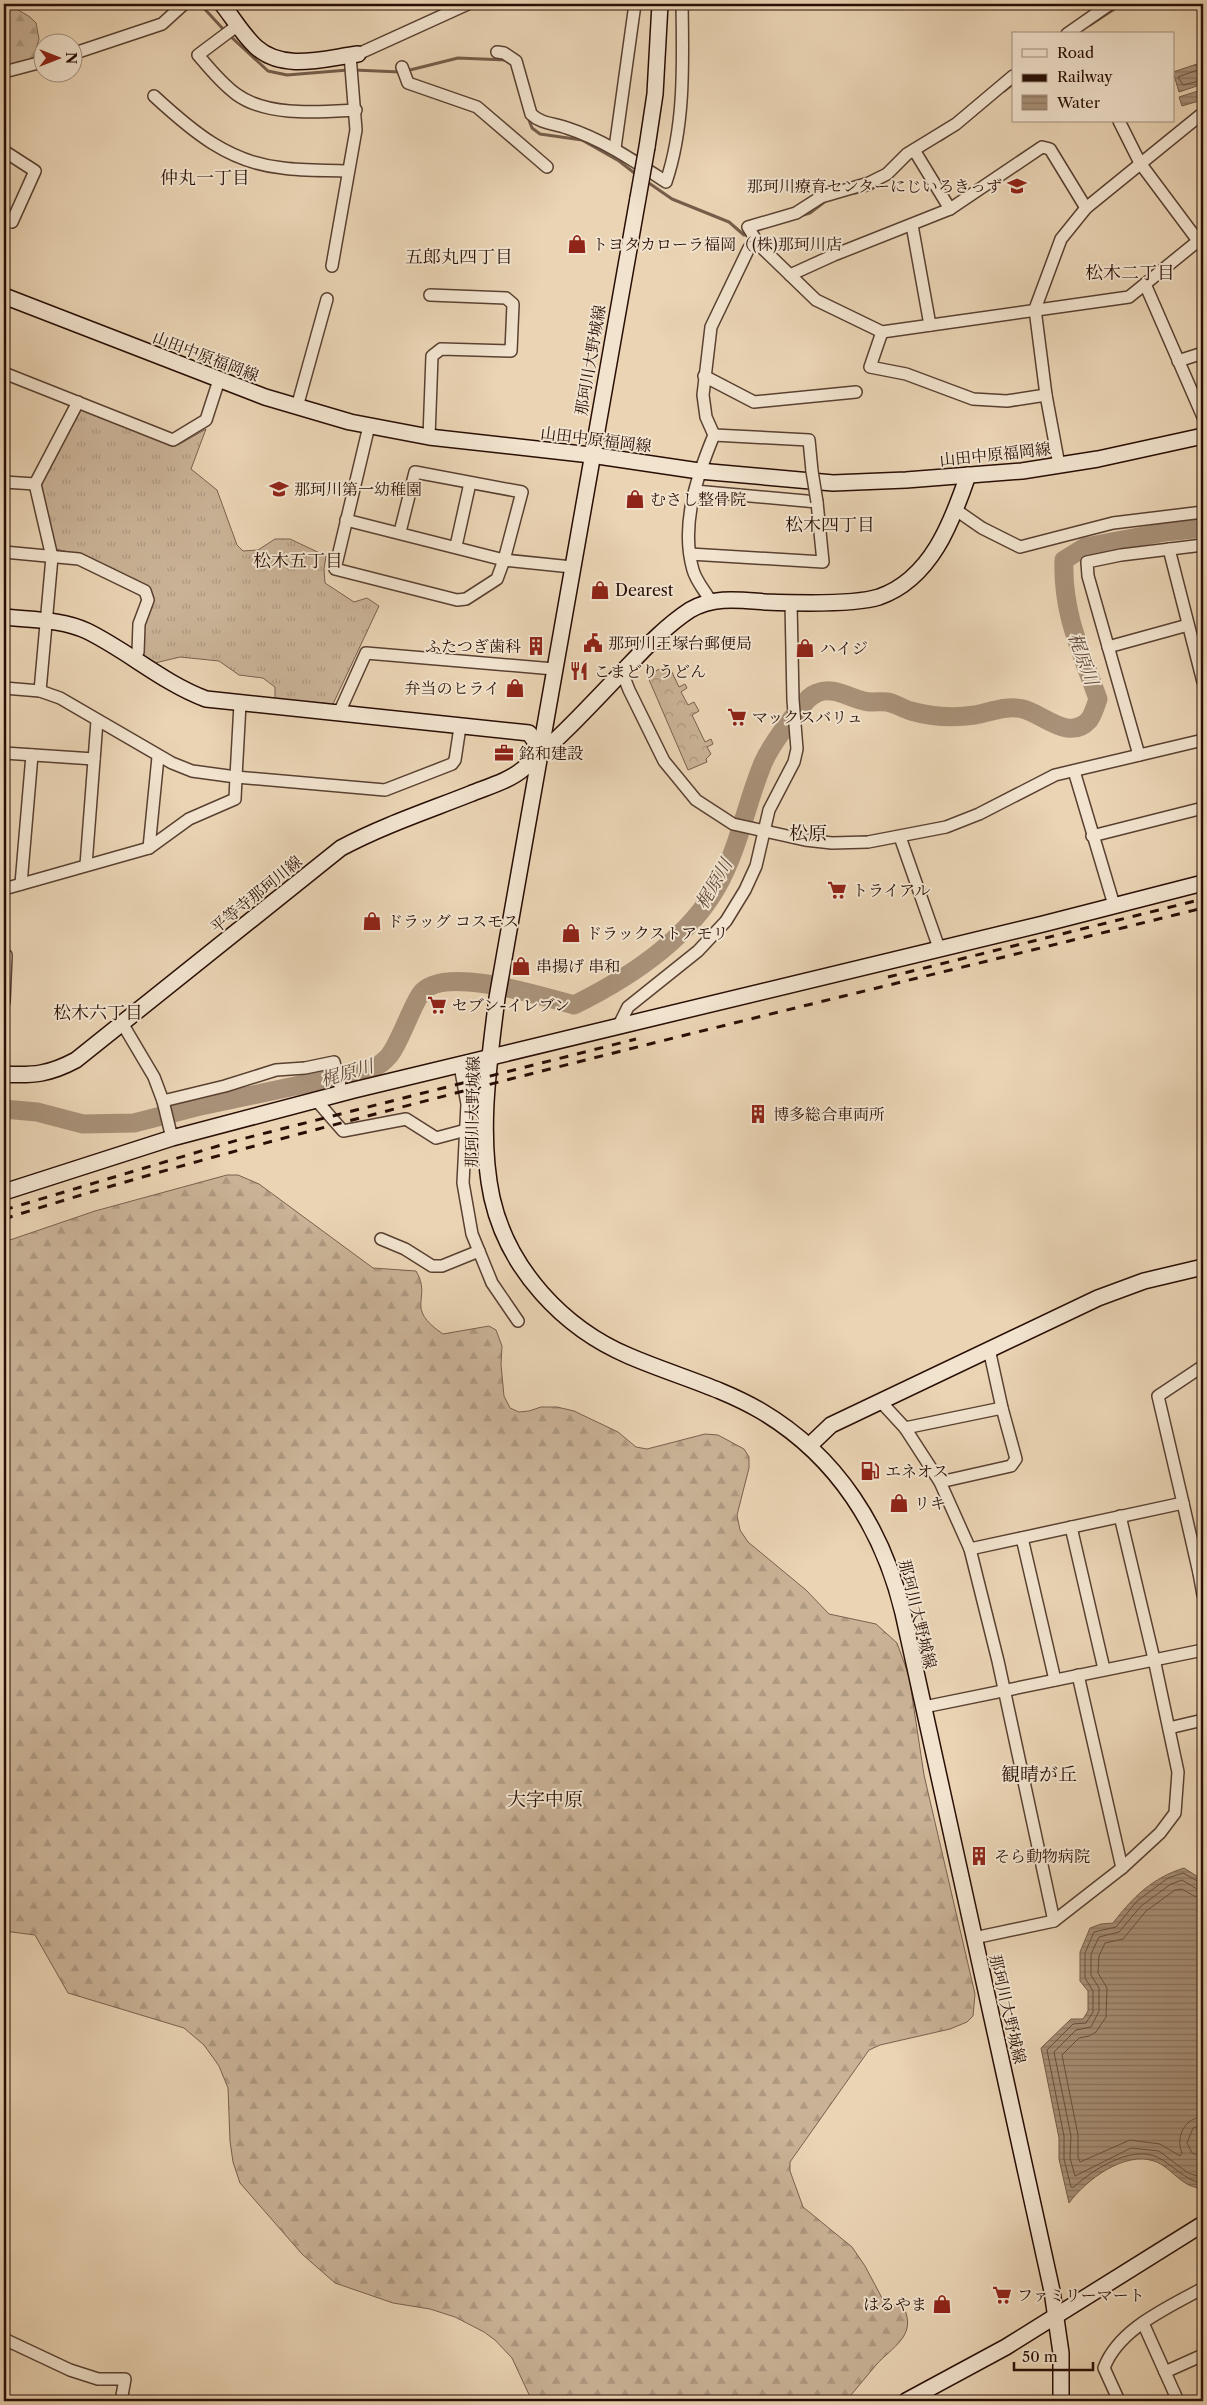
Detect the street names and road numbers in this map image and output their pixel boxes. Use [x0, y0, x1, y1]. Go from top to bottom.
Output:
street label: 那珂川大野城線 [570, 303, 610, 417]
street label: 山田中原福岡線 [150, 327, 262, 385]
street label: 山田中原福岡線 [539, 422, 653, 456]
street label: 山田中原福岡線 [938, 438, 1052, 470]
street label: 平等寺那珂川線 [206, 851, 306, 937]
street label: 那珂川大野城線 [461, 1056, 483, 1168]
street label: 那珂川大野城線 [895, 1557, 941, 1671]
street label: 那珂川大野城線 [986, 1952, 1030, 2066]

